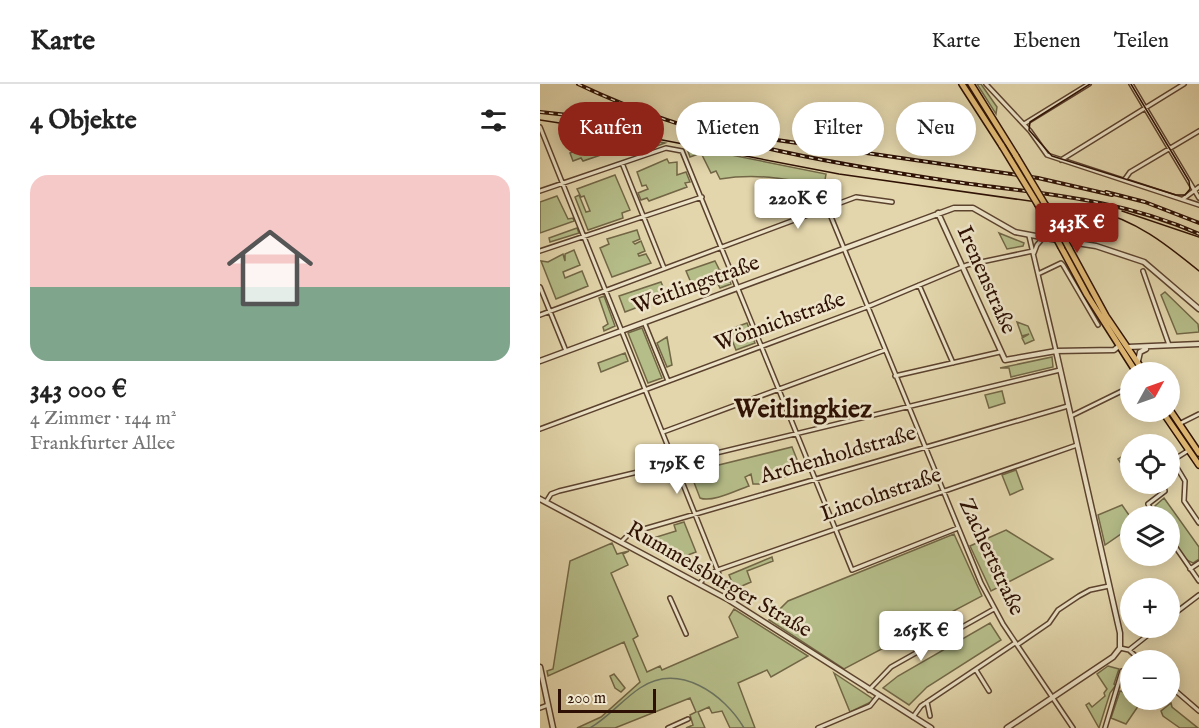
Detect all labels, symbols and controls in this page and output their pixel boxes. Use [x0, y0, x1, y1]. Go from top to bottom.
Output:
text: Karte [30, 24, 95, 59]
text: Karte [932, 28, 980, 55]
text: Ebenen [1013, 28, 1081, 55]
text: Teilen [1114, 28, 1169, 55]
chip: Kaufen [558, 102, 664, 156]
chip: Mieten [676, 102, 780, 156]
chip: Filter [792, 102, 884, 156]
chip: Neu [896, 102, 976, 156]
text: 4 Objekte [30, 104, 137, 137]
icon: filters [477, 104, 510, 137]
pin: 220K € [749, 179, 847, 230]
text: 220K € [768, 186, 828, 211]
pin: 343K € [1028, 203, 1126, 254]
text: 343K € [1049, 210, 1105, 235]
icon: home [216, 214, 324, 322]
street label: Irenenstraße [950, 222, 1022, 338]
street label: Weitlingstraße [629, 249, 763, 321]
street label: Wönnichstraße [711, 285, 849, 359]
north arrow [1120, 362, 1180, 422]
map controls [1120, 362, 1180, 710]
text: 343 000 € [30, 373, 127, 406]
district label: Weitlingkiez [733, 393, 872, 426]
text: 4 Zimmer · 144 m² [30, 406, 177, 431]
street label: Archenholdstraße [756, 419, 919, 491]
text: Frankfurter Allee [30, 431, 175, 456]
button: locate [1120, 434, 1180, 494]
pin: 179K € [628, 444, 726, 495]
text: 179K € [649, 451, 705, 476]
street label: Lincolnstraße [817, 461, 945, 529]
street label: Zachertstraße [952, 494, 1030, 620]
button: layers [1120, 506, 1180, 566]
street label: Rummelsburger Straße [621, 515, 817, 645]
button: + [1120, 578, 1180, 638]
pin: 265K € [872, 611, 970, 662]
text: 265K € [893, 618, 949, 643]
button: − [1120, 650, 1180, 710]
scale bar [558, 686, 656, 714]
text: 200 m [567, 689, 606, 709]

